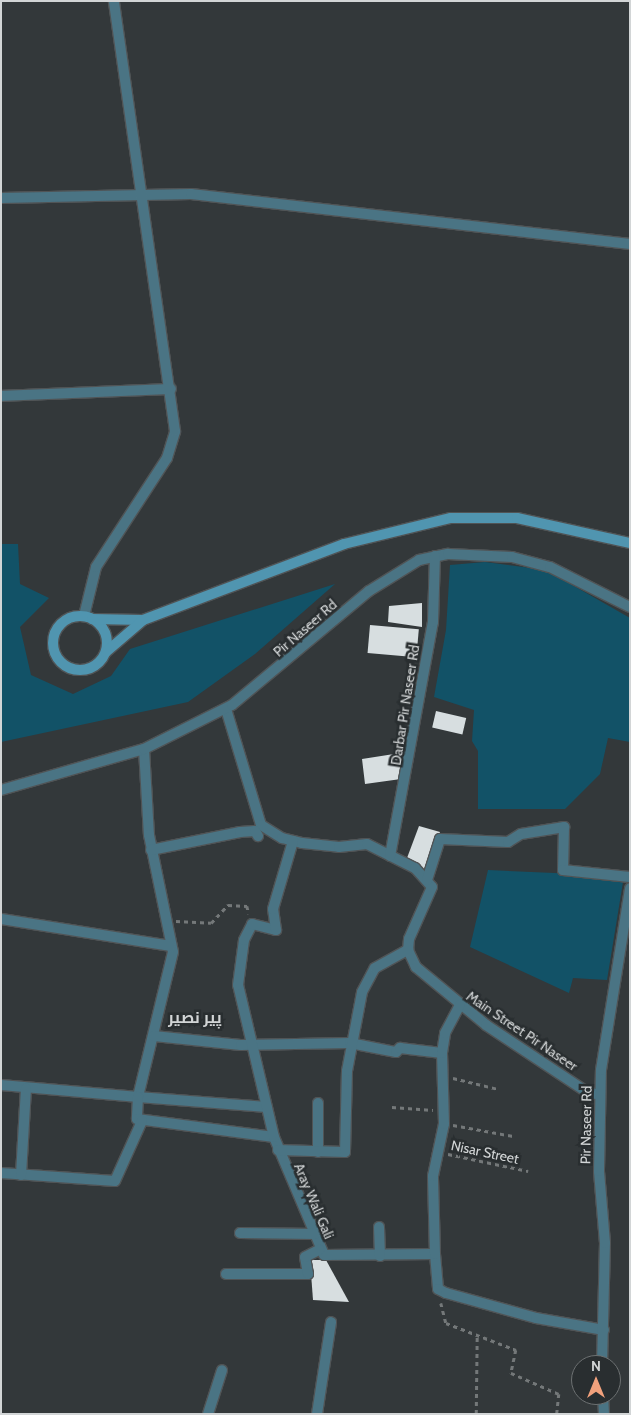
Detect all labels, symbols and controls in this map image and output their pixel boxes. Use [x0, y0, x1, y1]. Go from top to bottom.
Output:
street label: Pir Naseer Rd [270, 596, 340, 660]
street label: Darbar Pir Naseer Rd [387, 644, 423, 766]
street label: Main Street Pir Naseer [463, 988, 581, 1074]
district label: پیر نصیر [168, 1008, 222, 1028]
street label: Pir Naseer Rd [577, 1086, 595, 1164]
street label: Nisar Street [450, 1137, 520, 1167]
street label: Aray Wali Gali [290, 1161, 338, 1241]
north arrow [571, 1355, 621, 1405]
text: N [591, 1357, 601, 1375]

